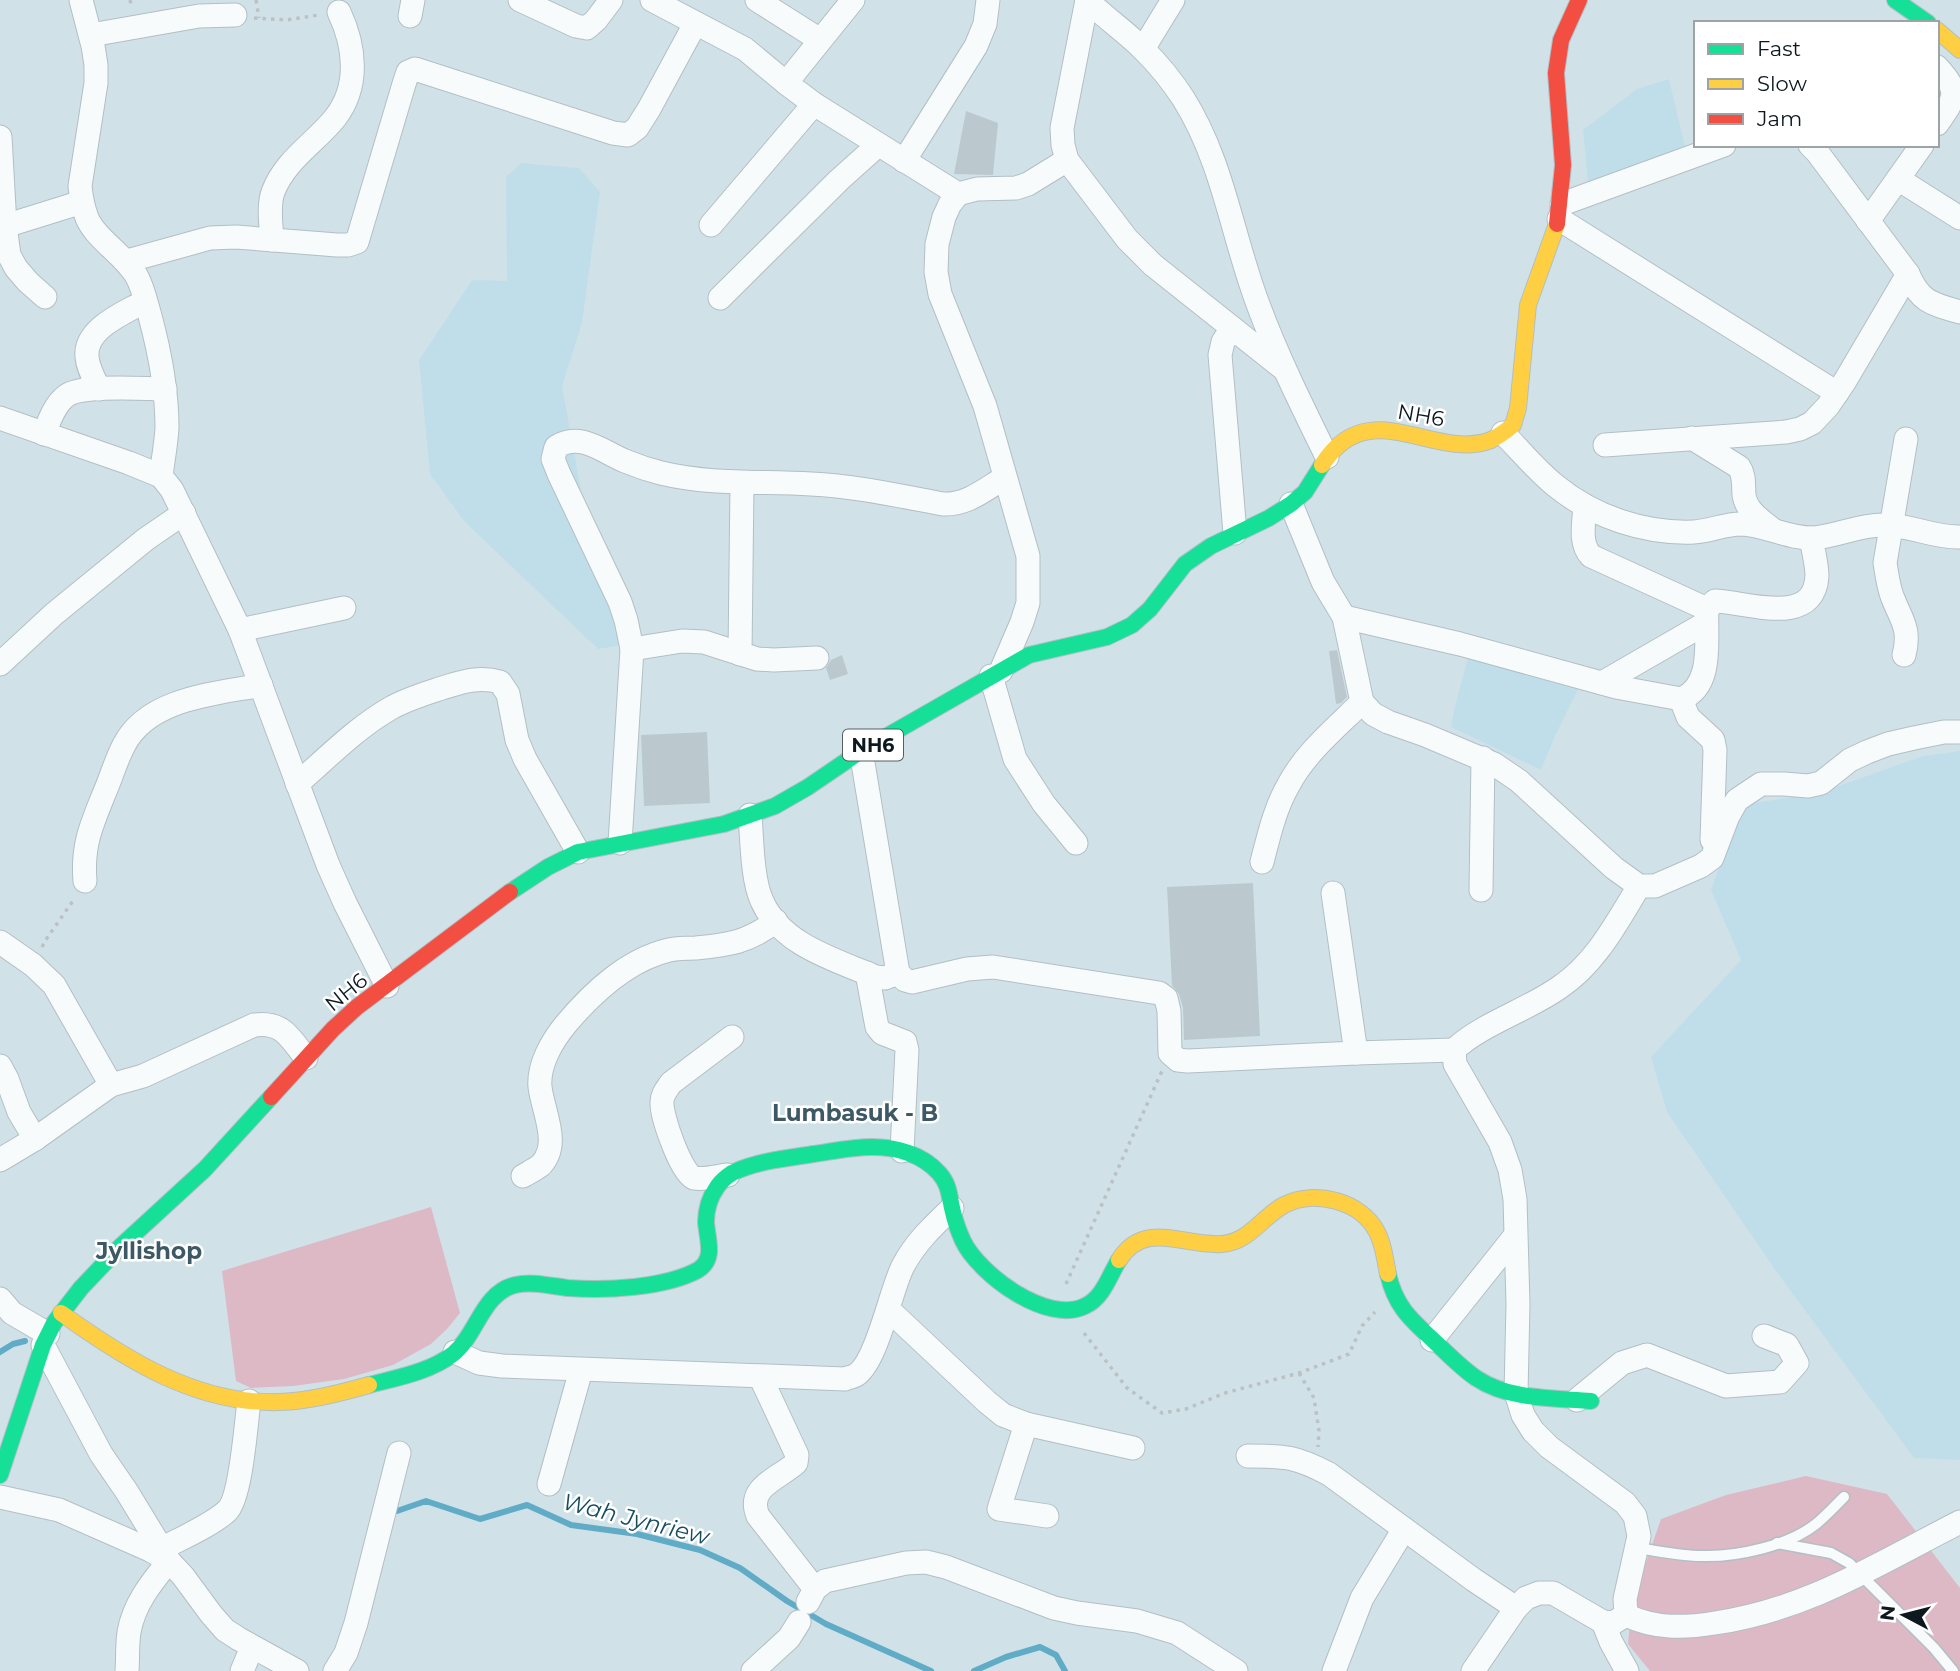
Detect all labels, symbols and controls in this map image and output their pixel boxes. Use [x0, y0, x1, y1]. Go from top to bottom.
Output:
legend [1694, 21, 1939, 147]
text: Fast [1757, 36, 1801, 61]
text: Slow [1757, 71, 1807, 96]
text: Jam [1756, 106, 1802, 131]
street label: NH6 [1396, 399, 1446, 431]
road number: NH6 [843, 730, 903, 760]
street label: NH6 [320, 967, 372, 1016]
district label: Lumbasuk - B [772, 1099, 938, 1127]
district label: Jyllishop [95, 1237, 202, 1265]
water label: Wah Jynriew [560, 1487, 714, 1551]
north arrow [1869, 1580, 1939, 1650]
text: N [1875, 1604, 1900, 1622]

